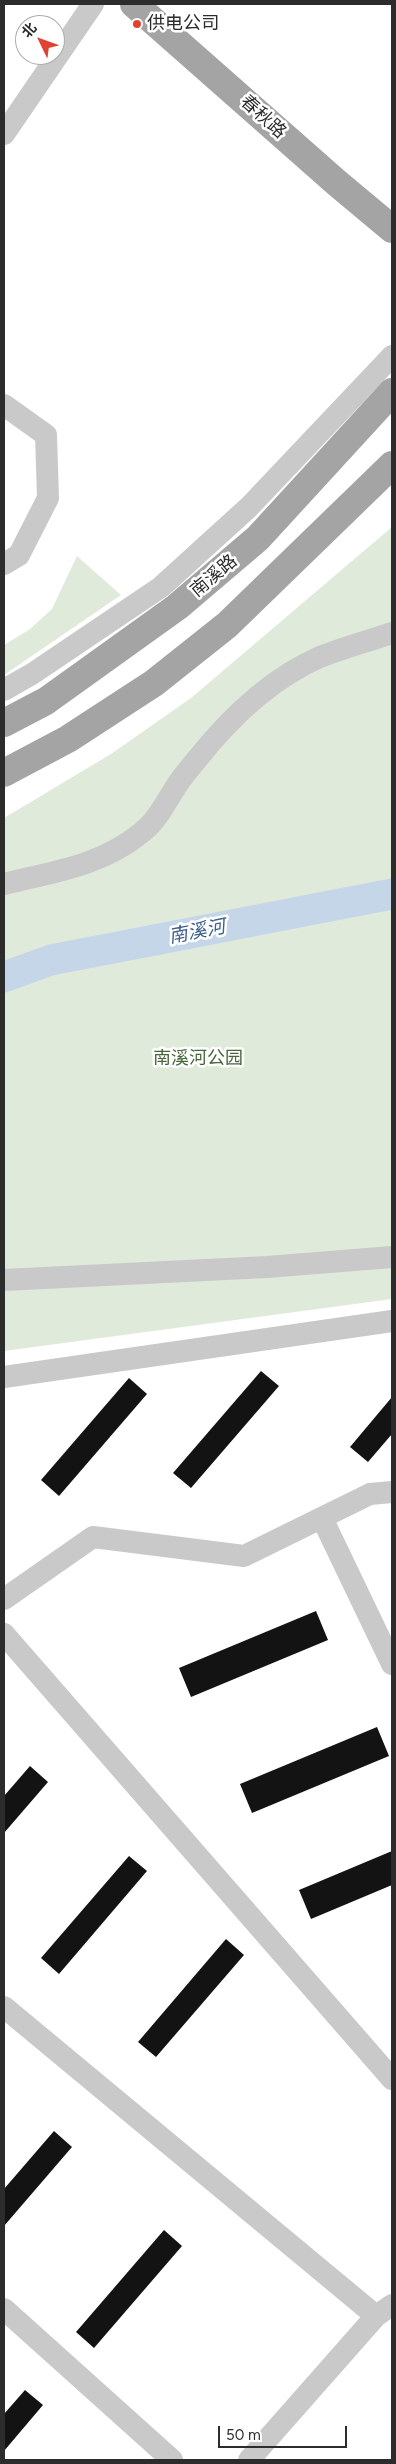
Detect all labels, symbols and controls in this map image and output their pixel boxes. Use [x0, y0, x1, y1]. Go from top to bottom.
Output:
place label: 供电公司 [147, 13, 219, 35]
north arrow [15, 15, 65, 65]
marker: 供电公司 [131, 18, 143, 30]
text: 北 [18, 19, 40, 41]
street label: 春秋路 [236, 91, 290, 143]
street label: 南溪路 [186, 550, 242, 602]
water label: 南溪河 [167, 915, 227, 949]
park label: 南溪河公园 [153, 1048, 243, 1070]
scale bar [221, 2416, 350, 2448]
text: 50 m [226, 2426, 261, 2444]

